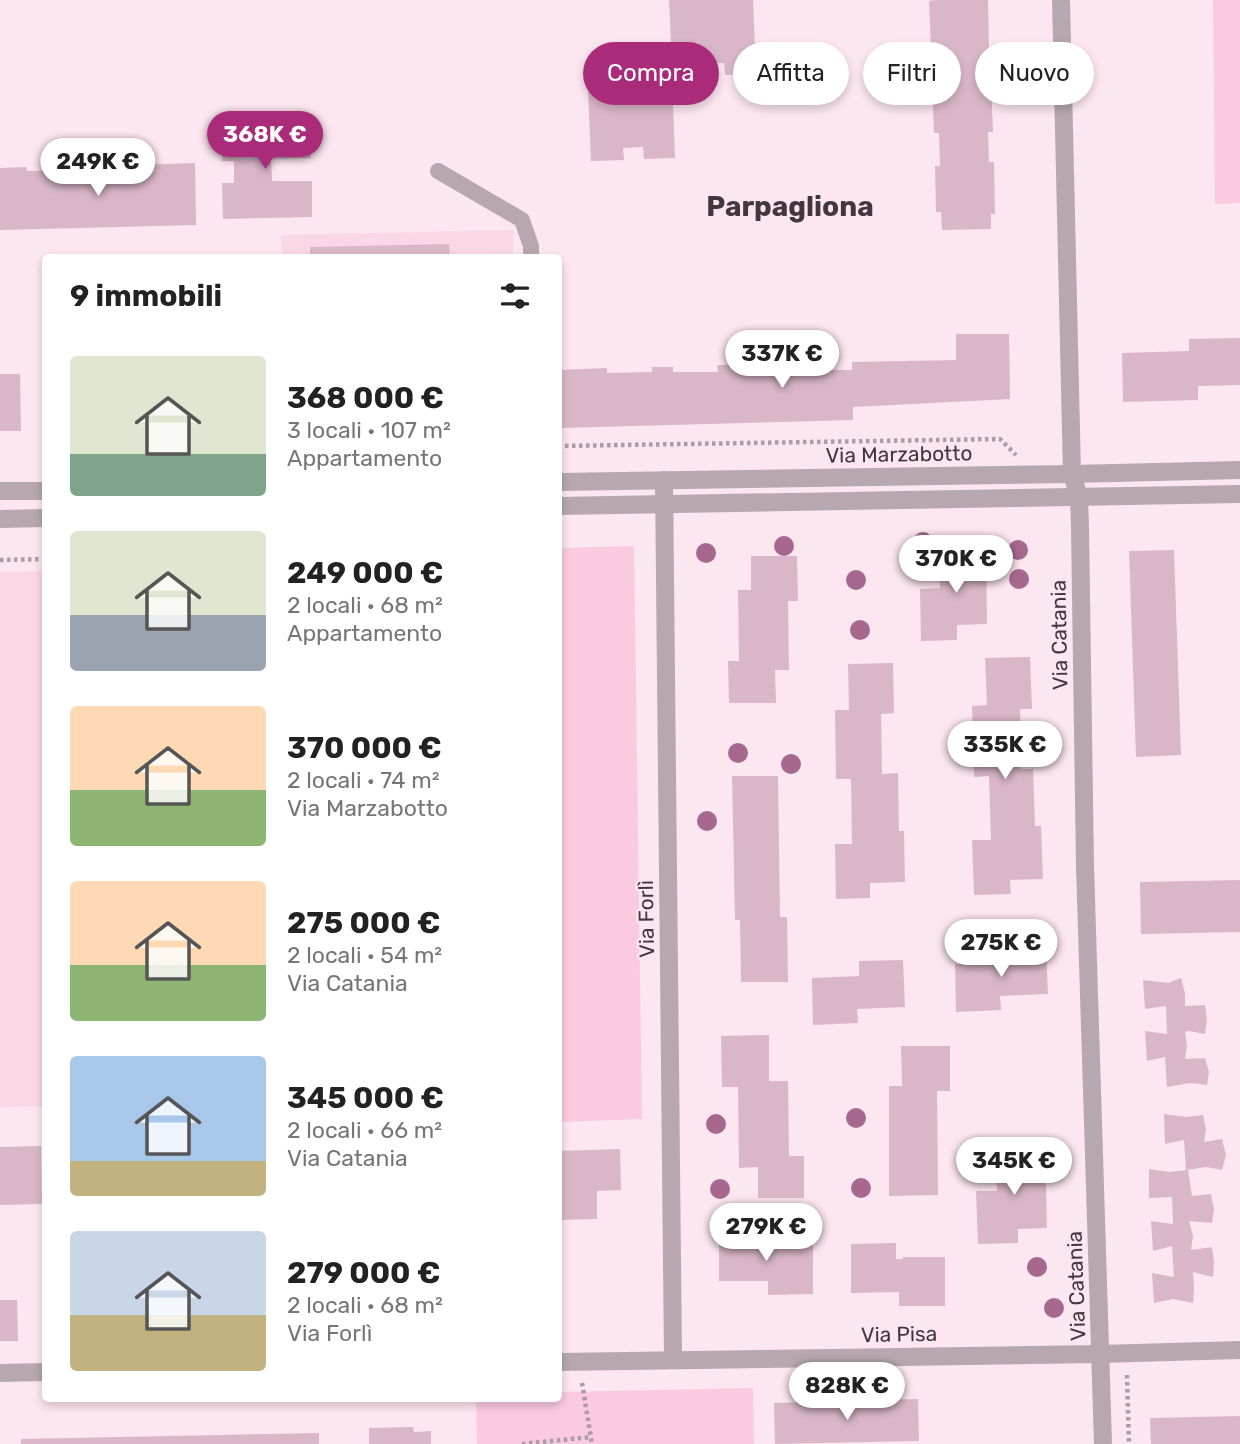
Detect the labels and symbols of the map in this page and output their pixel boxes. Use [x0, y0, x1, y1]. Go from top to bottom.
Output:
pin: 368K € [208, 111, 322, 171]
pin: 249K € [41, 138, 155, 198]
district label: Parpagliona [706, 190, 874, 223]
pin: 337K € [725, 330, 839, 390]
street label: Via Marzabotto [825, 440, 973, 468]
pin: 370K € [899, 536, 1013, 595]
street label: Via Catania [1046, 580, 1072, 690]
pin: 335K € [948, 722, 1062, 781]
street label: Via Forlì [633, 880, 659, 958]
pin: 275K € [944, 920, 1058, 979]
pin: 345K € [957, 1138, 1071, 1197]
pin: 279K € [709, 1204, 823, 1263]
street label: Via Catania [1062, 1231, 1090, 1341]
street label: Via Pisa [861, 1321, 937, 1347]
pin: 828K € [790, 1362, 904, 1422]

